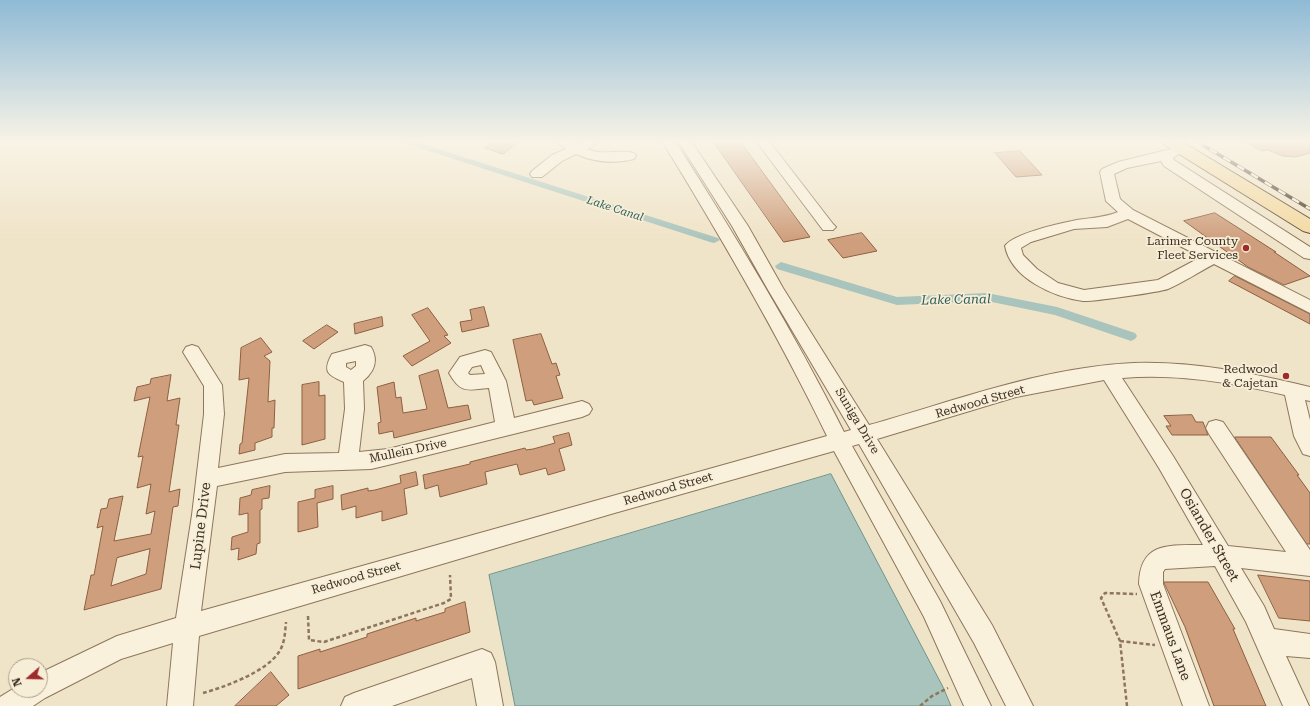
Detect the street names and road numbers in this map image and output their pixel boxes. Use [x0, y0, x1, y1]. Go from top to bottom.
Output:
street label: Redwood Street [934, 382, 1026, 422]
street label: Suniga Drive [832, 386, 882, 456]
street label: Mullein Drive [368, 436, 448, 466]
street label: Redwood Street [622, 469, 714, 509]
street label: Lupine Drive [187, 481, 215, 571]
street label: Osiander Street [1175, 485, 1243, 585]
street label: Redwood Street [310, 558, 402, 598]
street label: Emmaus Lane [1146, 589, 1194, 683]

